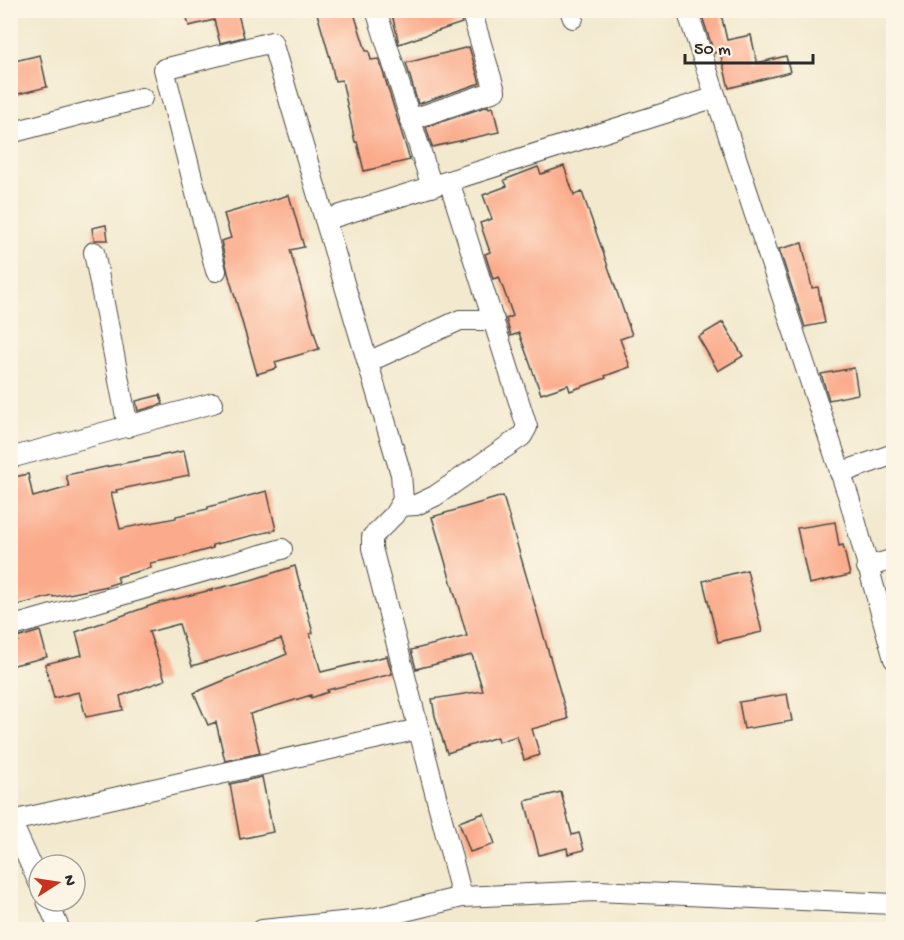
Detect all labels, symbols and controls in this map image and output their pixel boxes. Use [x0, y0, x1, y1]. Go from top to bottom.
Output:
scale bar [685, 27, 812, 65]
text: 50 m [694, 40, 731, 61]
north arrow [27, 853, 87, 913]
text: N [58, 874, 79, 888]

